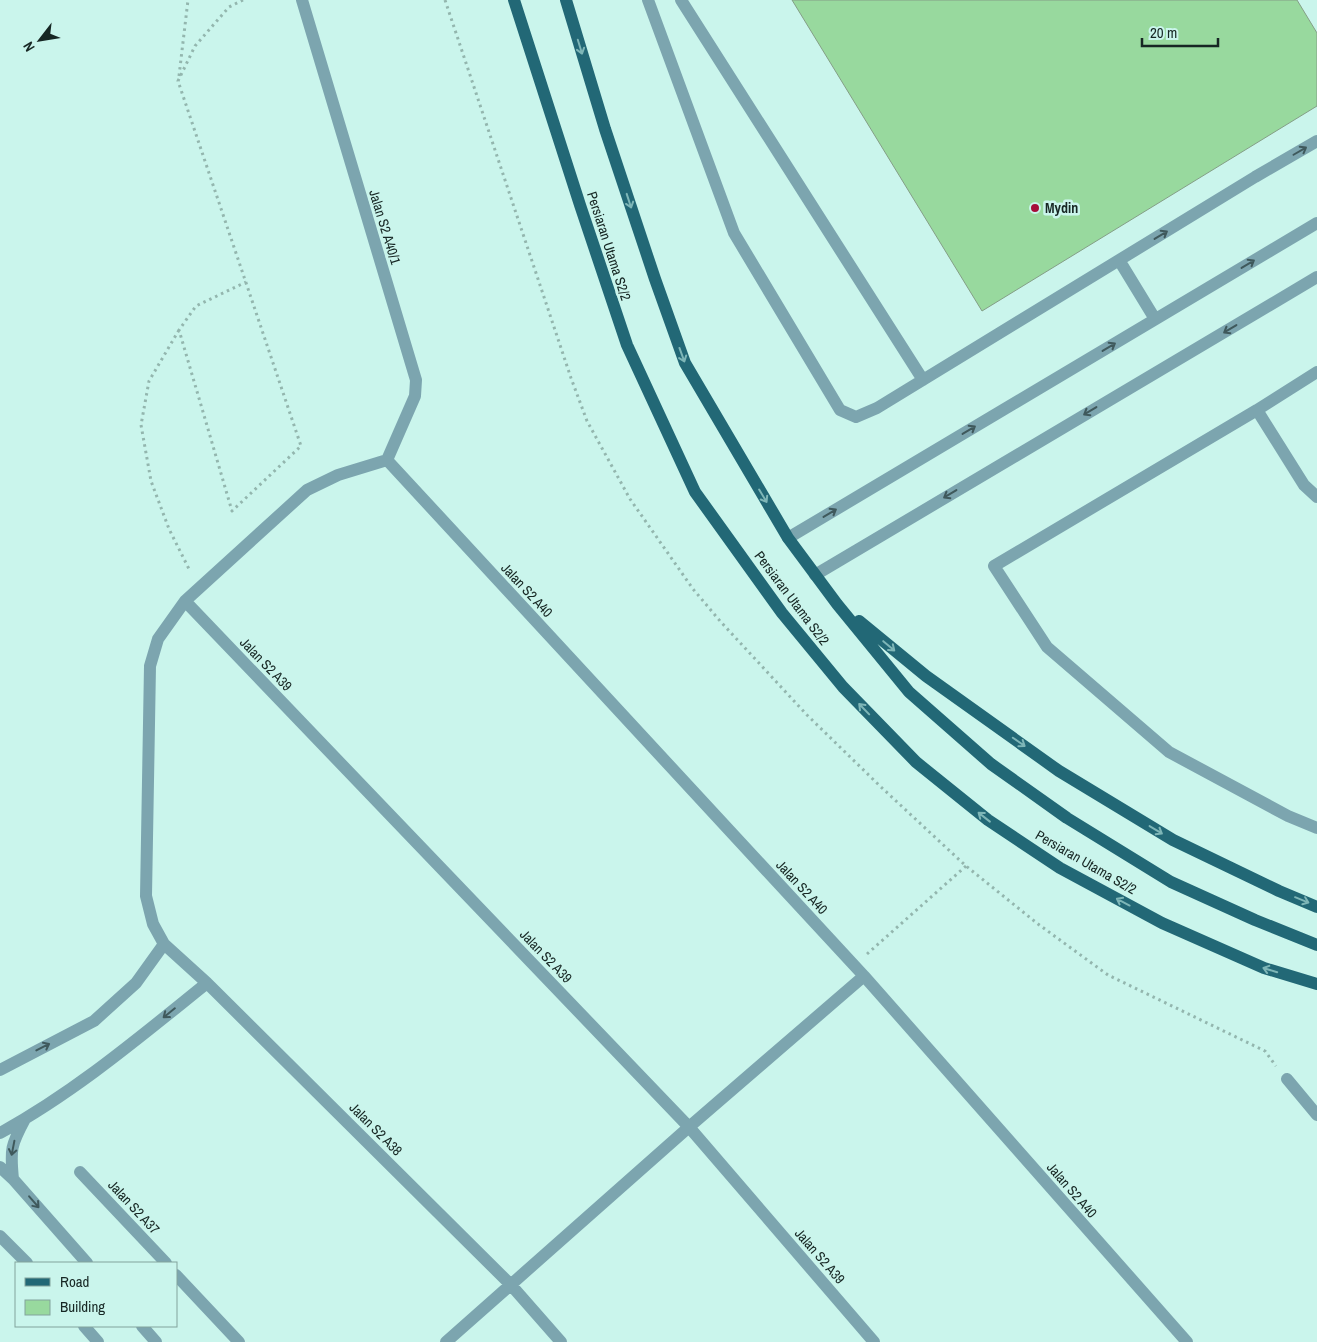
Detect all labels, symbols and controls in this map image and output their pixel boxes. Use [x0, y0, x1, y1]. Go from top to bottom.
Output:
north arrow [15, 15, 65, 65]
scale bar [1142, 15, 1218, 47]
text: 20 m [1150, 22, 1177, 43]
one-way arrow [575, 38, 585, 54]
text: N [19, 39, 39, 55]
one-way arrow [1292, 146, 1307, 155]
street label: Jalan S2 A40/1 [365, 187, 405, 267]
street label: Persiaran Utama S2/2 [583, 189, 635, 303]
one-way arrow [625, 193, 634, 209]
place label: Mydin [1045, 199, 1078, 217]
marker: Mydin [1029, 202, 1041, 214]
one-way arrow [1153, 229, 1167, 239]
one-way arrow [1241, 258, 1255, 268]
one-way arrow [1223, 324, 1237, 334]
one-way arrow [1101, 341, 1115, 351]
one-way arrow [678, 347, 687, 362]
one-way arrow [1084, 407, 1098, 417]
one-way arrow [962, 425, 976, 435]
one-way arrow [758, 489, 768, 503]
one-way arrow [944, 490, 958, 500]
one-way arrow [822, 508, 836, 518]
street label: Persiaran Utama S2/2 [751, 547, 833, 649]
street label: Jalan S2 A40 [497, 559, 557, 621]
street label: Jalan S2 A39 [236, 633, 296, 695]
one-way arrow [882, 640, 895, 651]
one-way arrow [858, 702, 870, 715]
one-way arrow [1012, 737, 1025, 748]
one-way arrow [978, 812, 991, 823]
one-way arrow [1148, 825, 1162, 835]
street label: Persiaran Utama S2/2 [1032, 826, 1140, 898]
street label: Jalan S2 A40 [772, 856, 832, 918]
one-way arrow [1116, 896, 1131, 906]
one-way arrow [1294, 896, 1309, 906]
street label: Jalan S2 A39 [516, 925, 576, 987]
one-way arrow [1263, 965, 1279, 975]
one-way arrow [163, 1008, 176, 1019]
one-way arrow [36, 1042, 51, 1052]
street label: Jalan S2 A38 [346, 1099, 406, 1159]
one-way arrow [8, 1139, 17, 1155]
street label: Jalan S2 A40 [1043, 1159, 1101, 1221]
street label: Jalan S2 A37 [104, 1176, 164, 1238]
one-way arrow [28, 1195, 39, 1208]
street label: Jalan S2 A39 [791, 1225, 849, 1287]
legend [15, 1262, 178, 1327]
text: Road [60, 1271, 89, 1292]
text: Building [60, 1296, 105, 1317]

